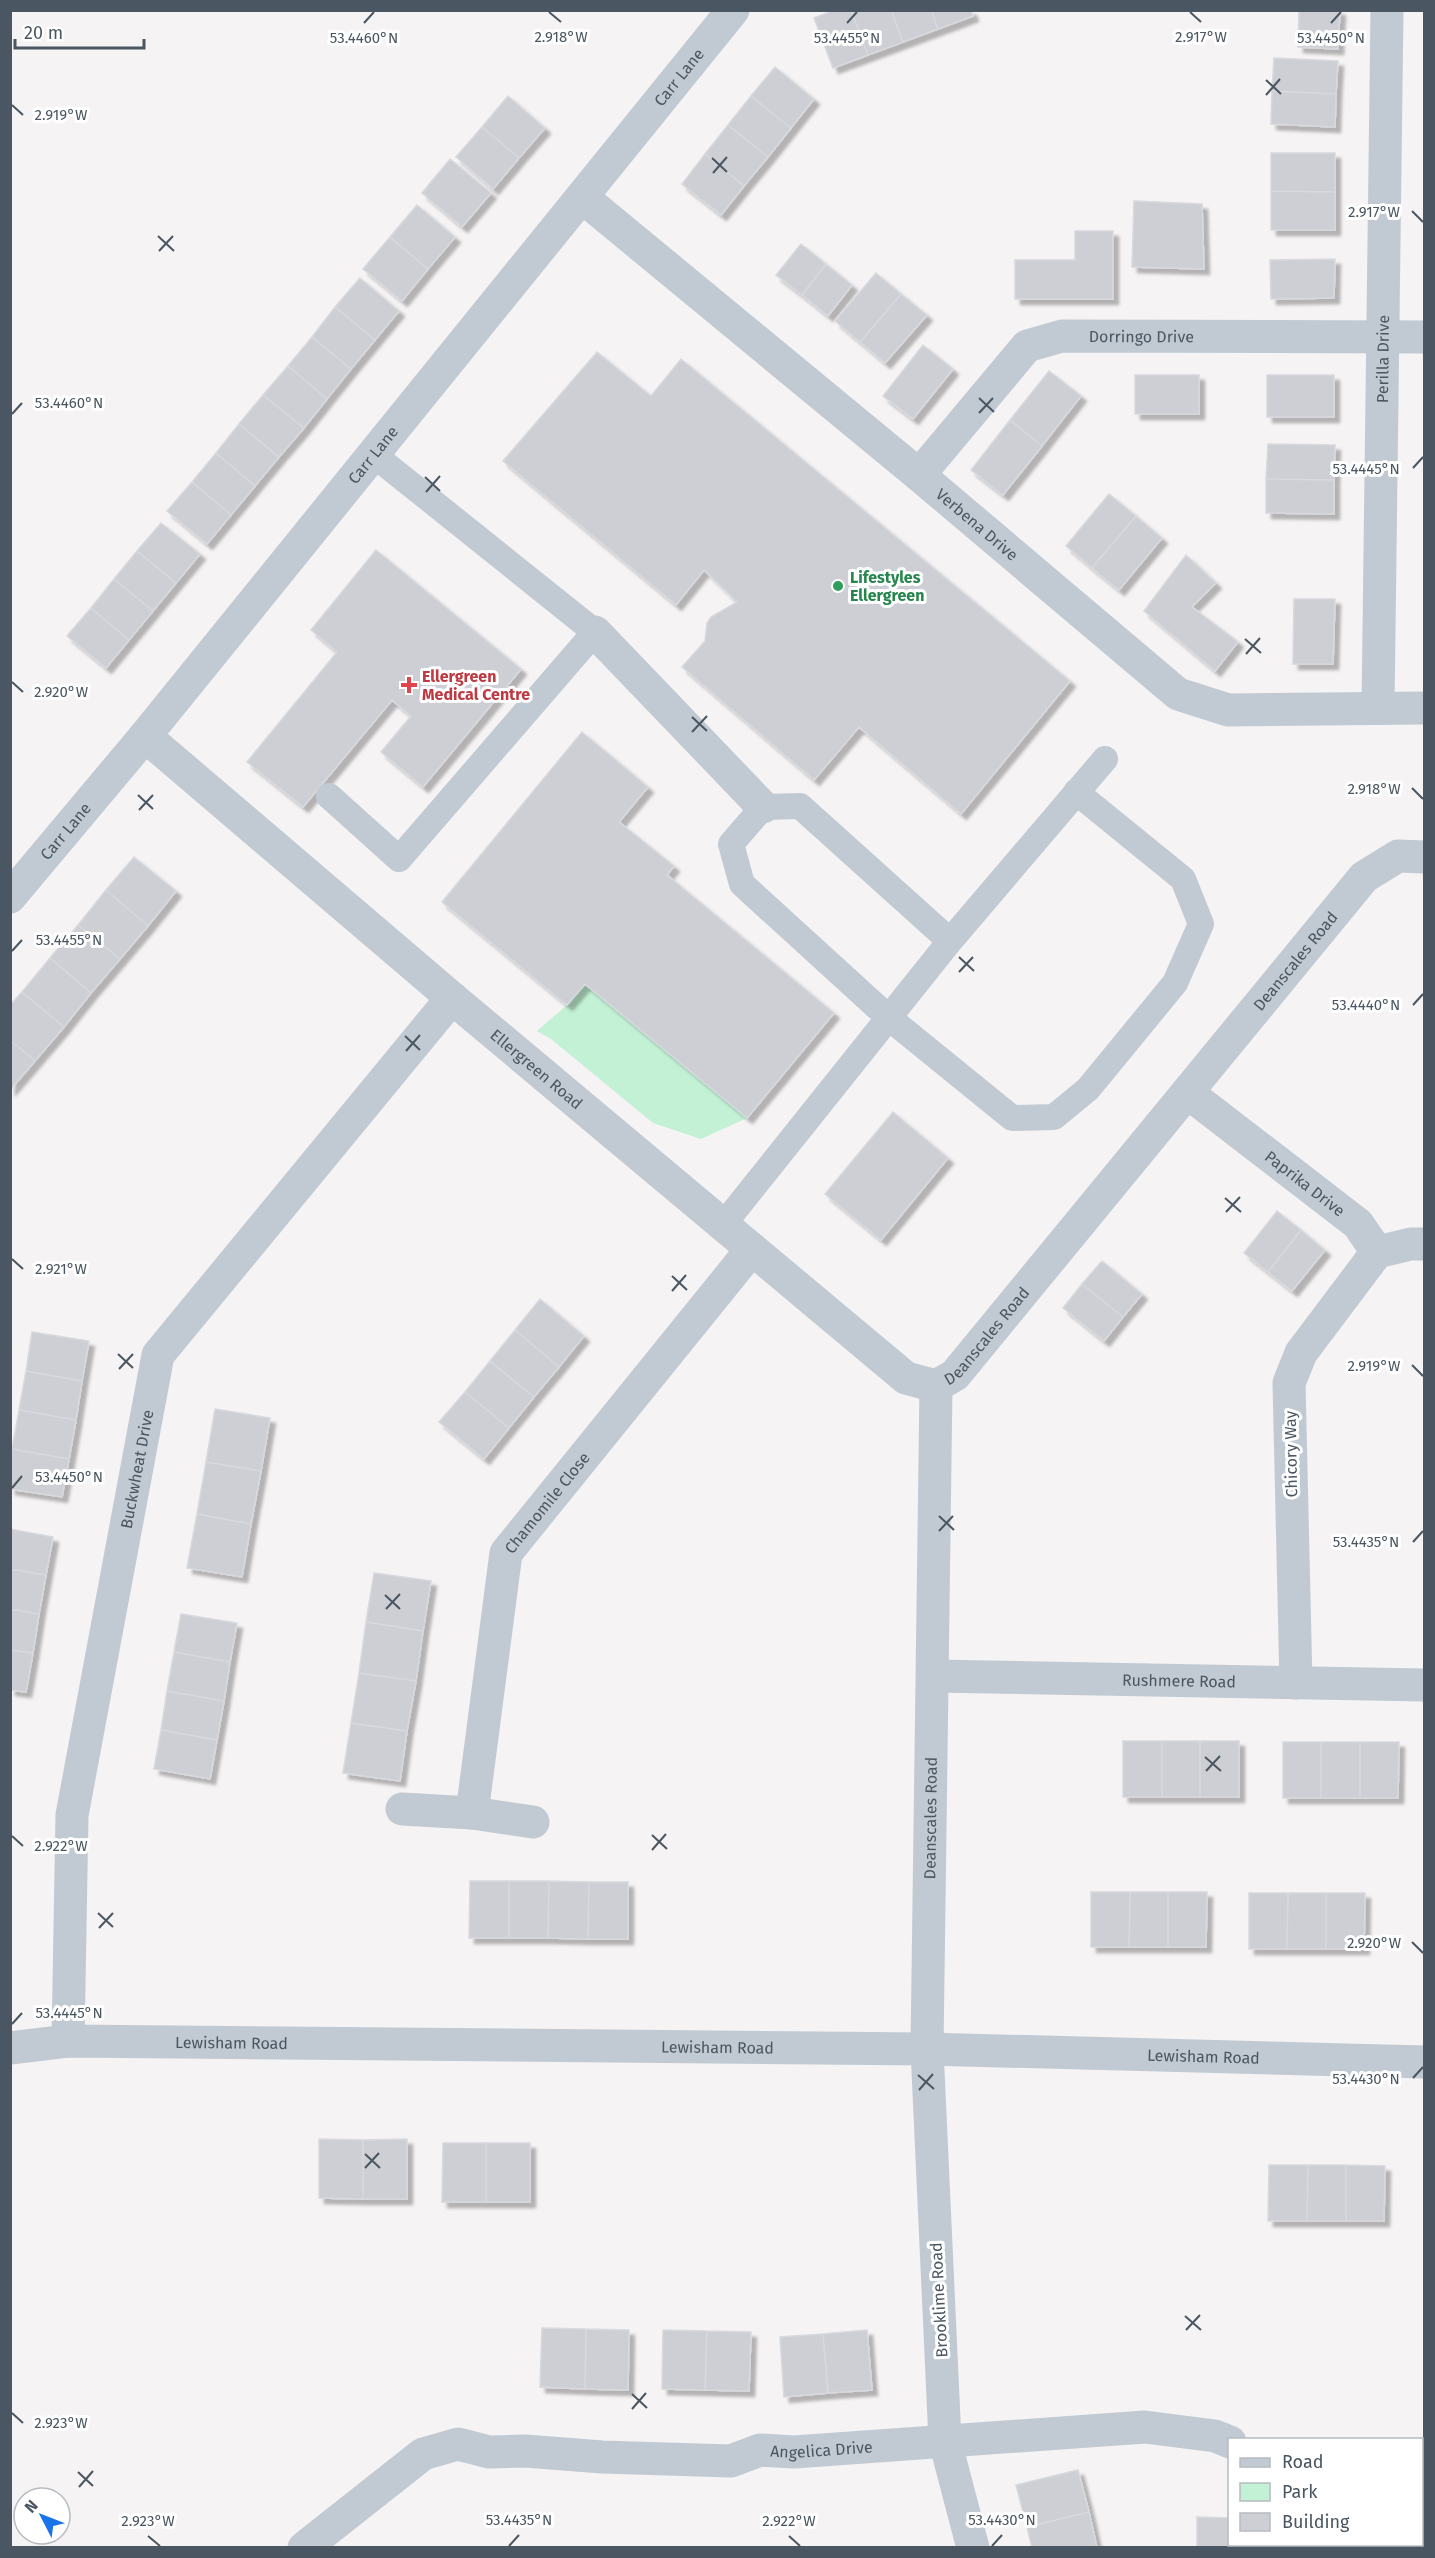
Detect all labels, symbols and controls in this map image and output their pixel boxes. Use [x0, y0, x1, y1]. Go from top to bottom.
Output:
scale bar [15, 12, 144, 50]
text: 20 m [24, 22, 63, 44]
text: 2.918°W [534, 28, 588, 46]
text: 2.917°W [1175, 28, 1227, 46]
text: 53.4460°N [330, 29, 398, 47]
text: 53.4455°N [814, 29, 880, 47]
text: 53.4450°N [1297, 29, 1365, 47]
street label: Carr Lane [650, 44, 708, 110]
text: 2.919°W [35, 106, 88, 124]
text: 2.917°W [1348, 203, 1400, 221]
street label: Perilla Drive [1372, 315, 1393, 403]
street label: Dorringo Drive [1089, 327, 1194, 346]
text: 53.4460°N [35, 394, 103, 412]
street label: Carr Lane [344, 422, 402, 487]
text: 53.4445°N [1332, 460, 1400, 478]
street label: Verbena Drive [932, 484, 1022, 564]
place label: Lifestyles Ellergreen [850, 568, 924, 605]
marker: Lifestyles Ellergreen [831, 579, 845, 593]
place label: Ellergreen Medical Centre [422, 667, 530, 704]
marker: Ellergreen Medical Centre [400, 676, 418, 694]
text: 2.920°W [34, 683, 89, 701]
text: 2.918°W [1347, 780, 1401, 798]
street label: Carr Lane [36, 799, 95, 864]
street label: Deanscales Road [1249, 907, 1341, 1014]
text: 53.4455°N [36, 931, 102, 949]
text: 53.4440°N [1332, 996, 1400, 1014]
street label: Ellergreen Road [487, 1025, 587, 1113]
street label: Paprika Drive [1261, 1147, 1349, 1220]
text: 2.921°W [35, 1260, 88, 1278]
street label: Deanscales Road [940, 1283, 1033, 1389]
text: 2.919°W [1348, 1357, 1401, 1375]
street label: Buckwheat Drive [116, 1408, 157, 1530]
street label: Chicory Way [1281, 1410, 1301, 1498]
street label: Chamomile Close [500, 1448, 593, 1557]
text: 53.4450°N [35, 1468, 103, 1486]
text: 53.4435°N [1333, 1533, 1399, 1551]
street label: Rushmere Road [1122, 1670, 1236, 1691]
street label: Deanscales Road [920, 1757, 940, 1879]
text: 2.922°W [34, 1837, 88, 1855]
text: 2.920°W [1347, 1934, 1402, 1952]
text: 53.4445°N [35, 2004, 103, 2022]
street label: Lewisham Road [175, 2032, 288, 2053]
street label: Lewisham Road [661, 2037, 774, 2057]
street label: Lewisham Road [1147, 2045, 1260, 2067]
text: 53.4430°N [1332, 2070, 1400, 2088]
street label: Brooklime Road [927, 2242, 951, 2358]
text: 2.923°W [34, 2414, 88, 2432]
street label: Angelica Drive [770, 2437, 873, 2462]
legend [1228, 2438, 1423, 2546]
text: Road [1282, 2451, 1324, 2473]
text: Park [1282, 2481, 1318, 2503]
north arrow [12, 2486, 72, 2546]
text: N [21, 2496, 42, 2517]
text: 53.4435°N [486, 2511, 552, 2529]
text: 53.4430°N [968, 2511, 1036, 2529]
text: Building [1282, 2511, 1350, 2533]
text: 2.923°W [121, 2512, 175, 2530]
text: 2.922°W [762, 2512, 816, 2530]

